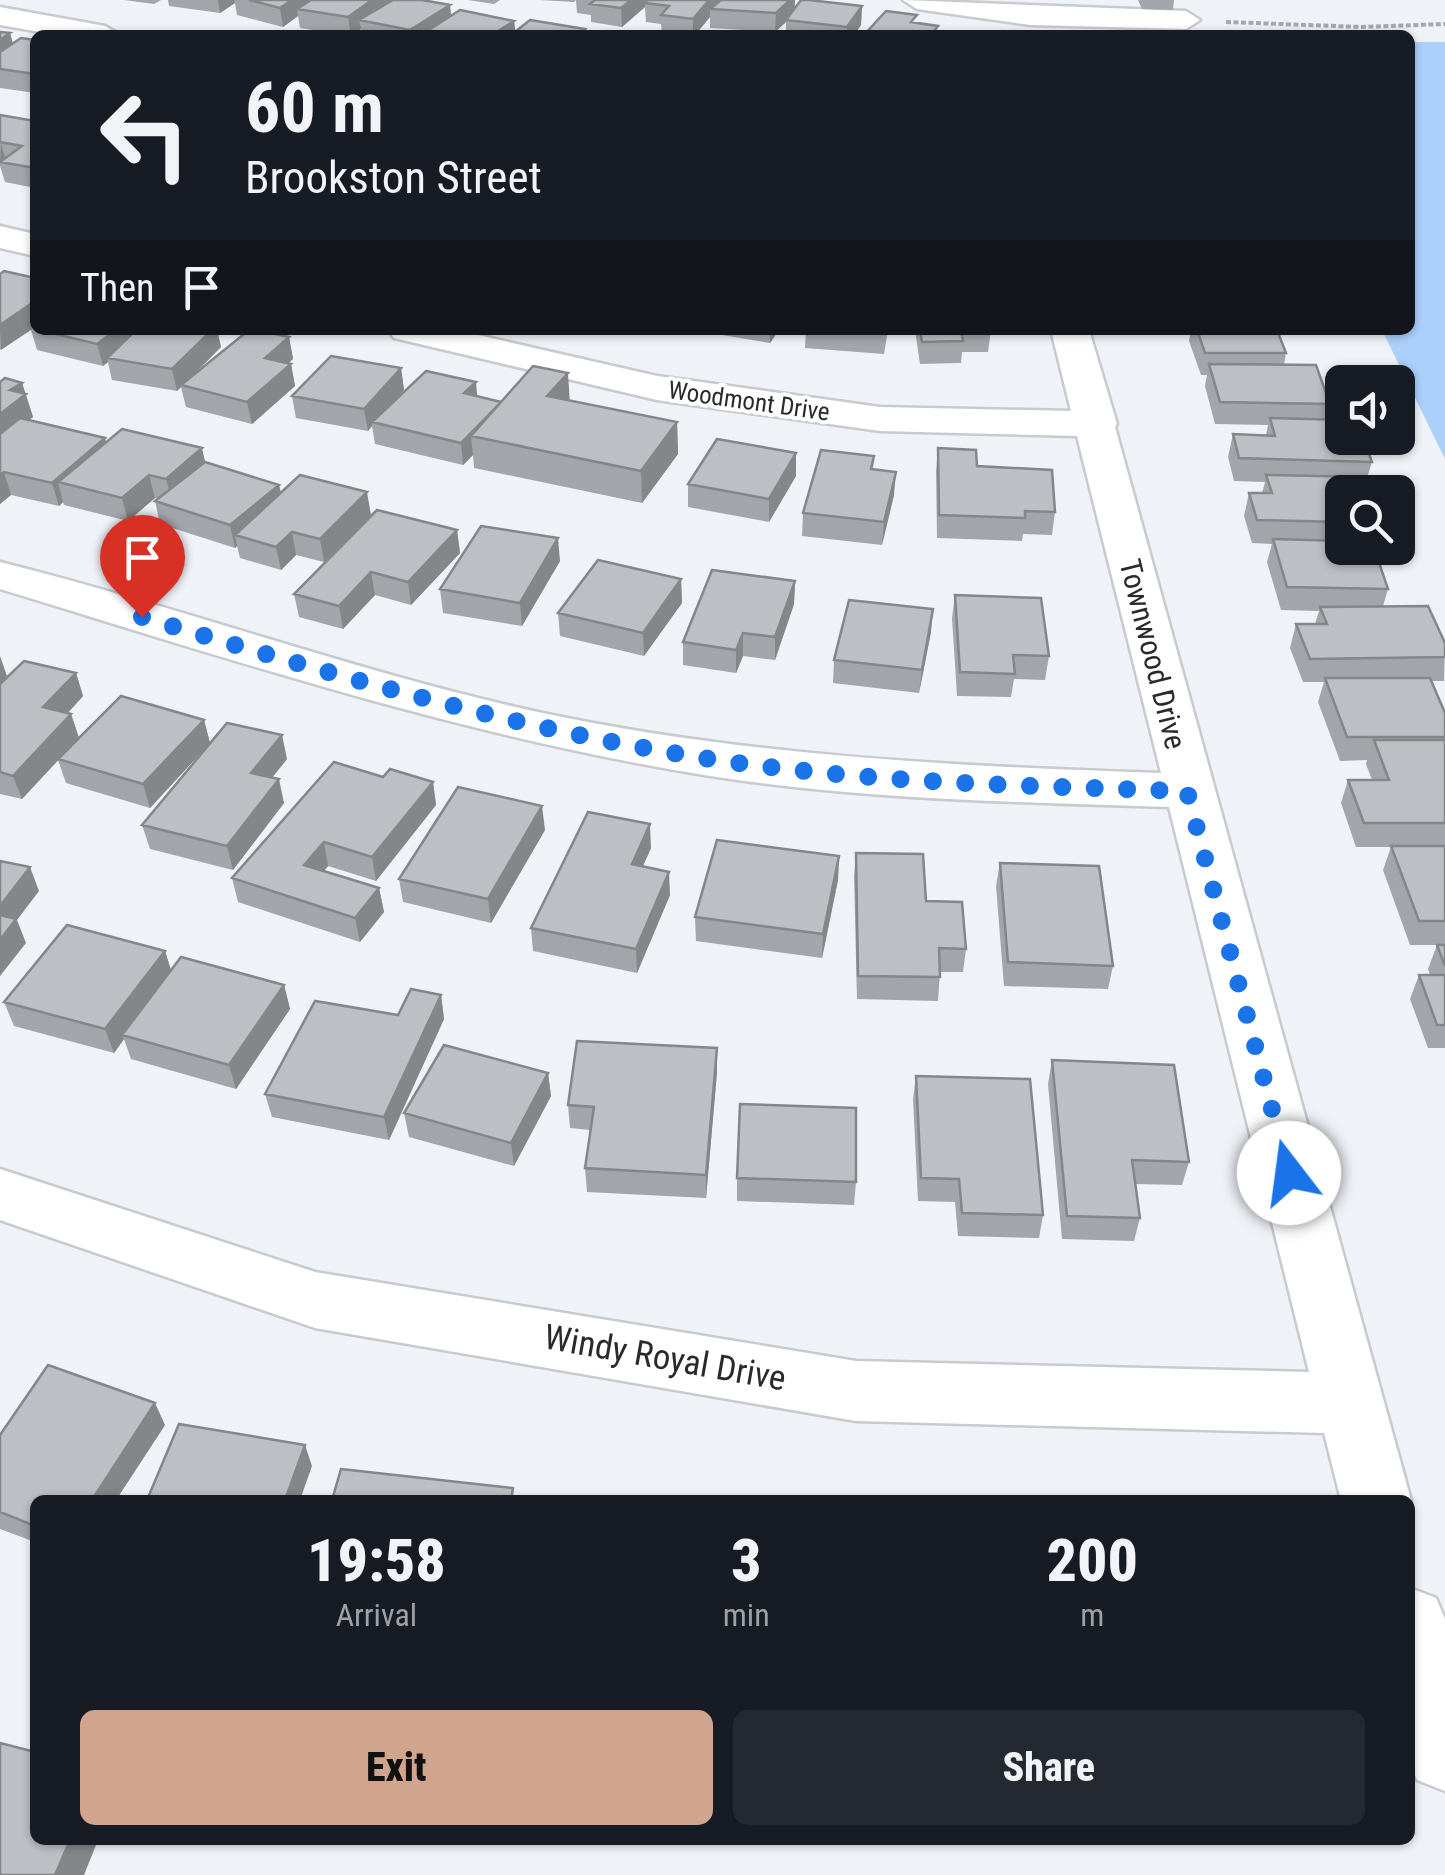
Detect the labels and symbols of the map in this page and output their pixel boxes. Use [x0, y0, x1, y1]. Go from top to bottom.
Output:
street label: Woodmont Drive [666, 375, 832, 427]
pin [100, 515, 185, 618]
street label: Townwood Drive [1112, 555, 1194, 753]
position arrow [1237, 1121, 1341, 1225]
street label: Windy Royal Drive [541, 1317, 789, 1399]

